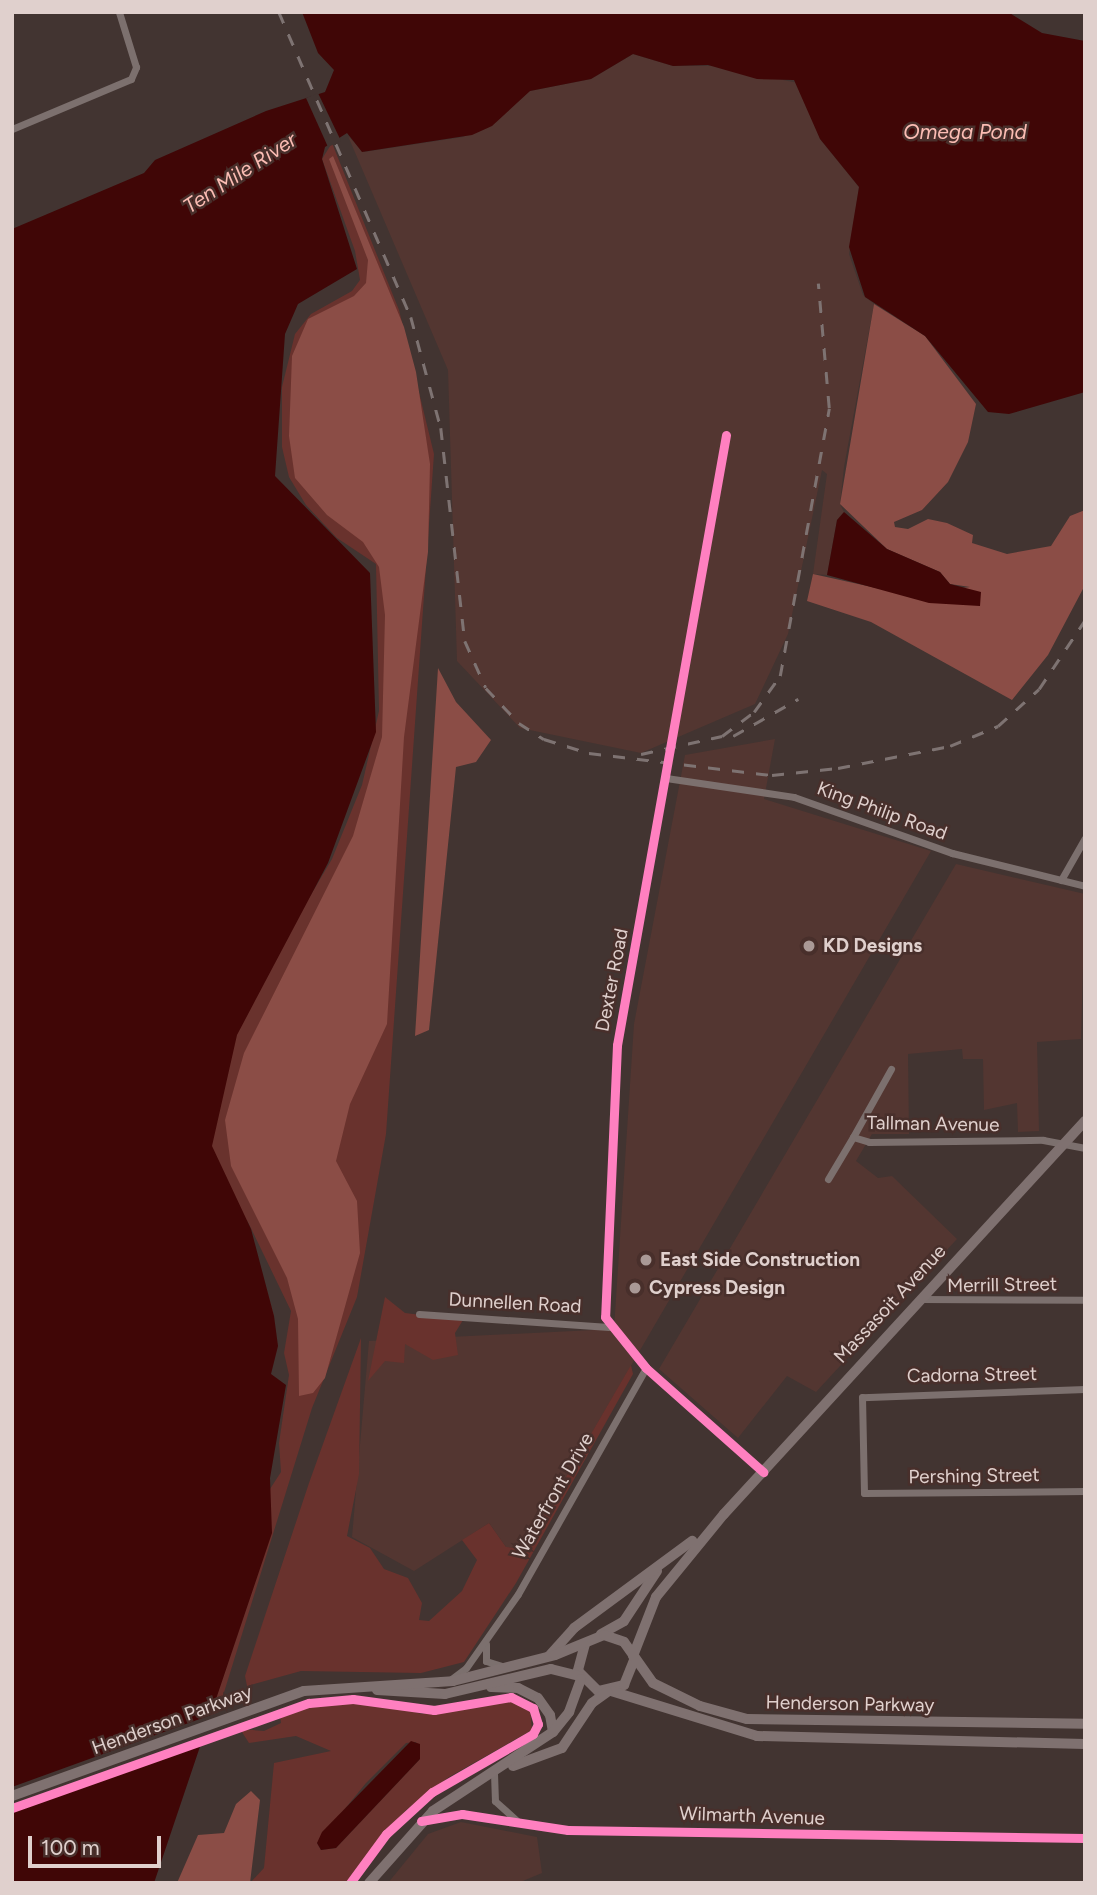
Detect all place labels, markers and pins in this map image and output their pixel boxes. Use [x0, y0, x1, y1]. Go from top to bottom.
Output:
place label: KD Designs [823, 935, 922, 957]
marker: KD Designs [801, 938, 817, 954]
place label: East Side Construction [660, 1249, 860, 1271]
marker: East Side Construction [638, 1252, 654, 1268]
place label: Cypress Design [649, 1277, 785, 1299]
marker: Cypress Design [627, 1280, 643, 1296]

